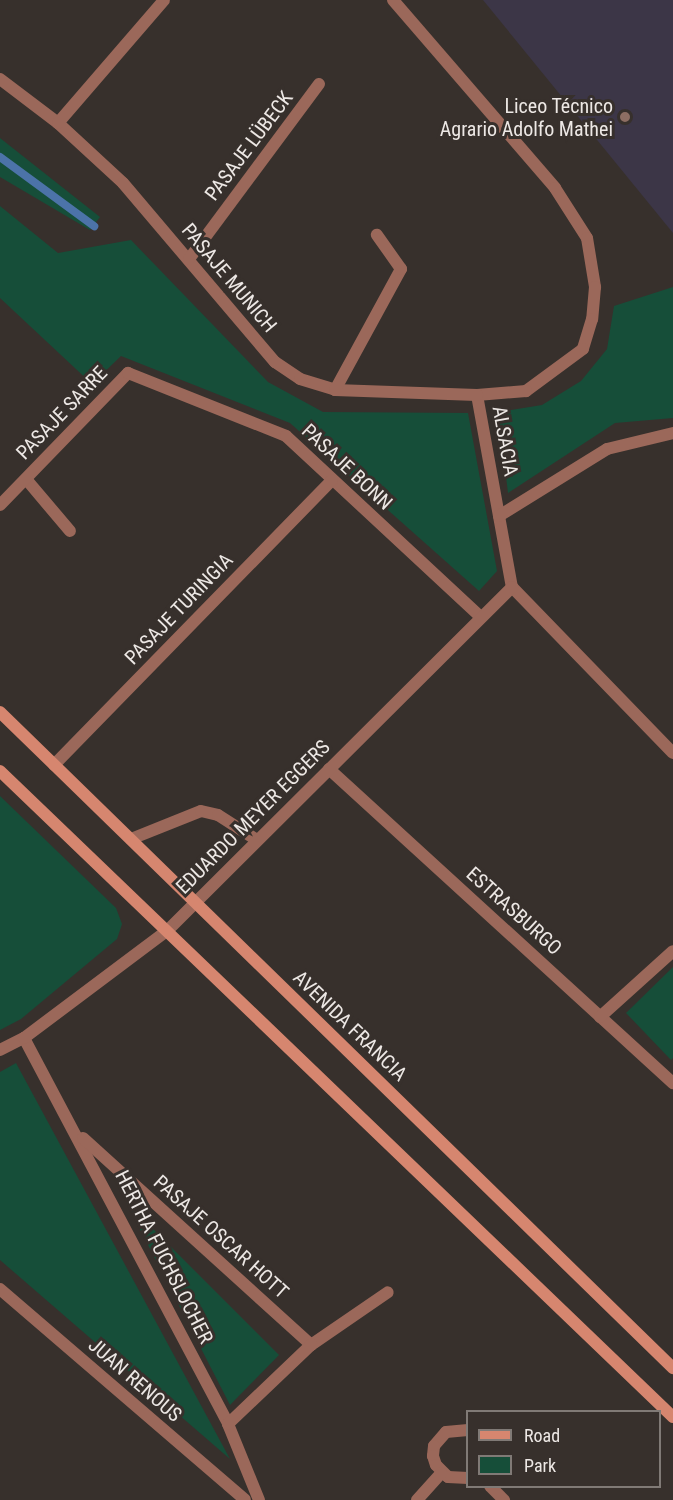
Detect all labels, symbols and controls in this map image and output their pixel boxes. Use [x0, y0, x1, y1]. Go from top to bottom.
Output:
street label: PASAJE LÜBECK [200, 87, 298, 205]
place label: Liceo Técnico Agrario Adolfo Mathei [440, 94, 613, 141]
marker: Liceo Técnico Agrario Adolfo Mathei [618, 110, 632, 124]
street label: PASAJE MUNICH [176, 219, 282, 337]
street label: PASAJE SARRE [12, 361, 112, 465]
street label: ALSACIA [487, 404, 523, 478]
street label: PASAJE BONN [297, 419, 397, 515]
street label: PASAJE TURINGIA [120, 548, 238, 670]
street label: EDUARDO MEYER EGGERS [171, 735, 335, 899]
street label: ESTRASBURGO [461, 862, 567, 960]
street label: AVENIDA FRANCIA [288, 966, 412, 1086]
street label: HERTHA FUCHSLOCHER [110, 1166, 218, 1348]
street label: PASAJE OSCAR HOTT [149, 1170, 293, 1304]
street label: JUAN RENOUS [83, 1333, 187, 1427]
legend [466, 1410, 661, 1488]
text: Road [524, 1425, 560, 1446]
text: Park [524, 1455, 556, 1476]

